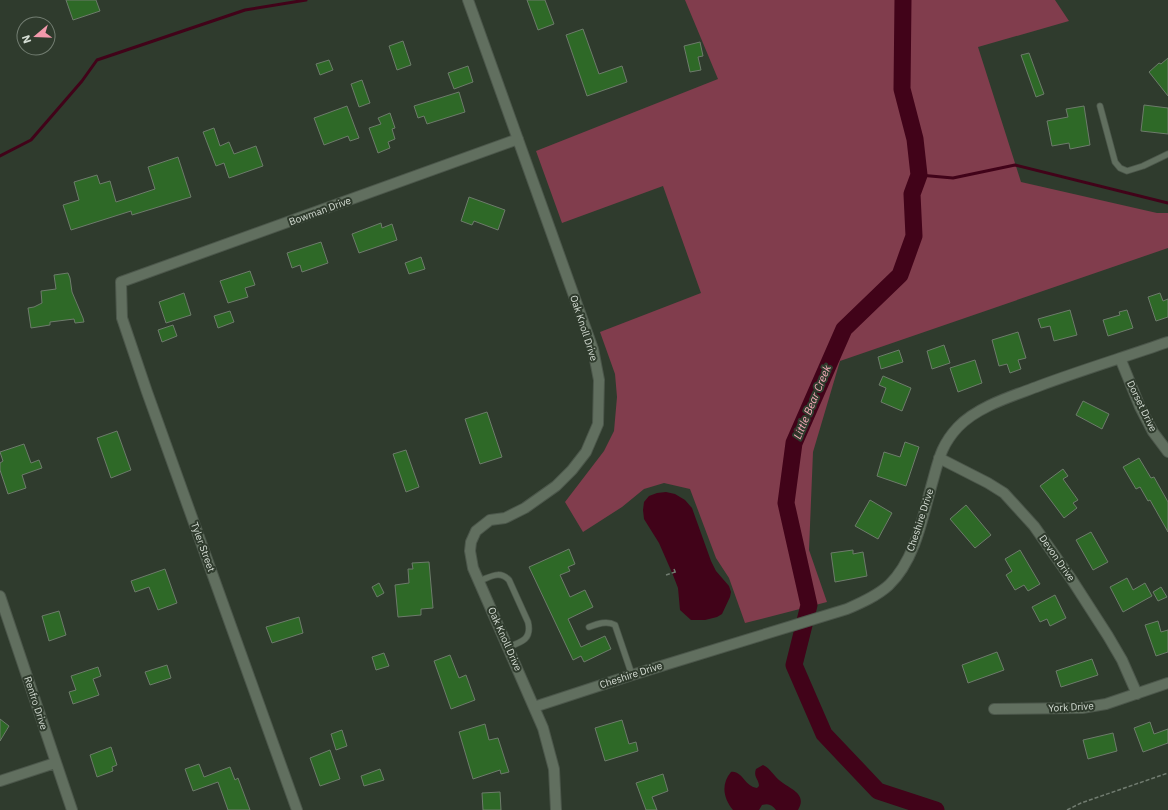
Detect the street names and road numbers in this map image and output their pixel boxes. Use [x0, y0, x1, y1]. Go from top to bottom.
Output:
street label: Bowman Drive [287, 194, 353, 228]
street label: Oak Knoll Drive [567, 293, 601, 363]
street label: Dorset Drive [1124, 378, 1160, 434]
street label: Cheshire Drive [904, 487, 936, 553]
street label: Tyler Street [188, 520, 218, 574]
street label: Devon Drive [1036, 532, 1078, 584]
street label: Oak Knoll Drive [485, 605, 525, 673]
street label: Cheshire Drive [598, 659, 664, 691]
street label: Renfro Drive [21, 675, 51, 732]
street label: York Drive [1048, 699, 1095, 715]

